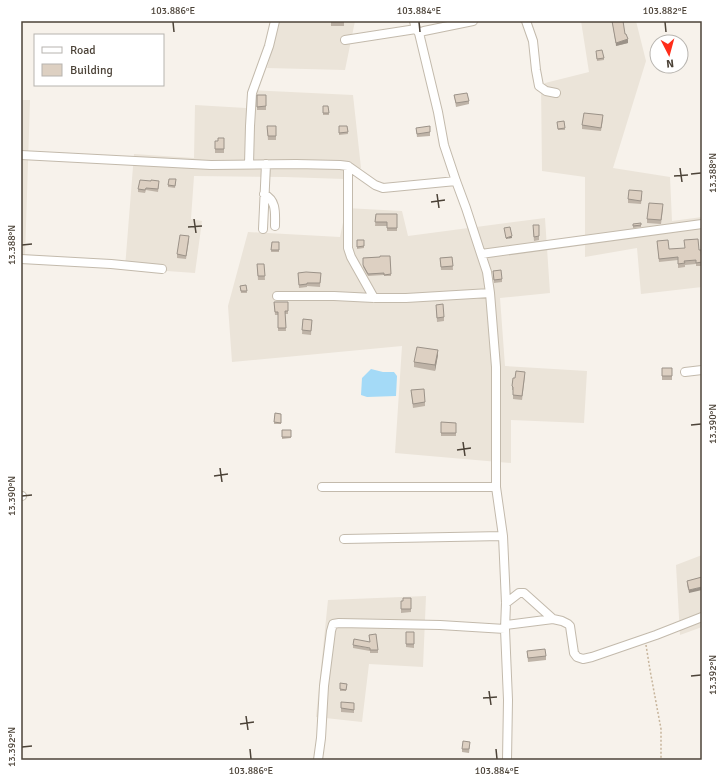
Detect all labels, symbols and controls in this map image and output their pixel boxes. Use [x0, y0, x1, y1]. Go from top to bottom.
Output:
text: 103.886°E [151, 5, 196, 17]
text: 103.884°E [397, 5, 442, 17]
text: 103.882°E [643, 5, 688, 17]
legend [34, 34, 164, 86]
north arrow [649, 34, 689, 74]
text: Road [70, 43, 96, 58]
text: N [666, 57, 674, 70]
text: Building [70, 63, 113, 78]
text: 13.388°N [707, 153, 719, 193]
text: 13.388°N [6, 225, 18, 265]
text: 13.390°N [707, 404, 719, 444]
text: 13.390°N [6, 476, 18, 516]
text: 13.392°N [707, 655, 719, 695]
text: 13.392°N [6, 727, 18, 767]
text: 103.886°E [229, 765, 274, 777]
text: 103.884°E [475, 765, 520, 777]

